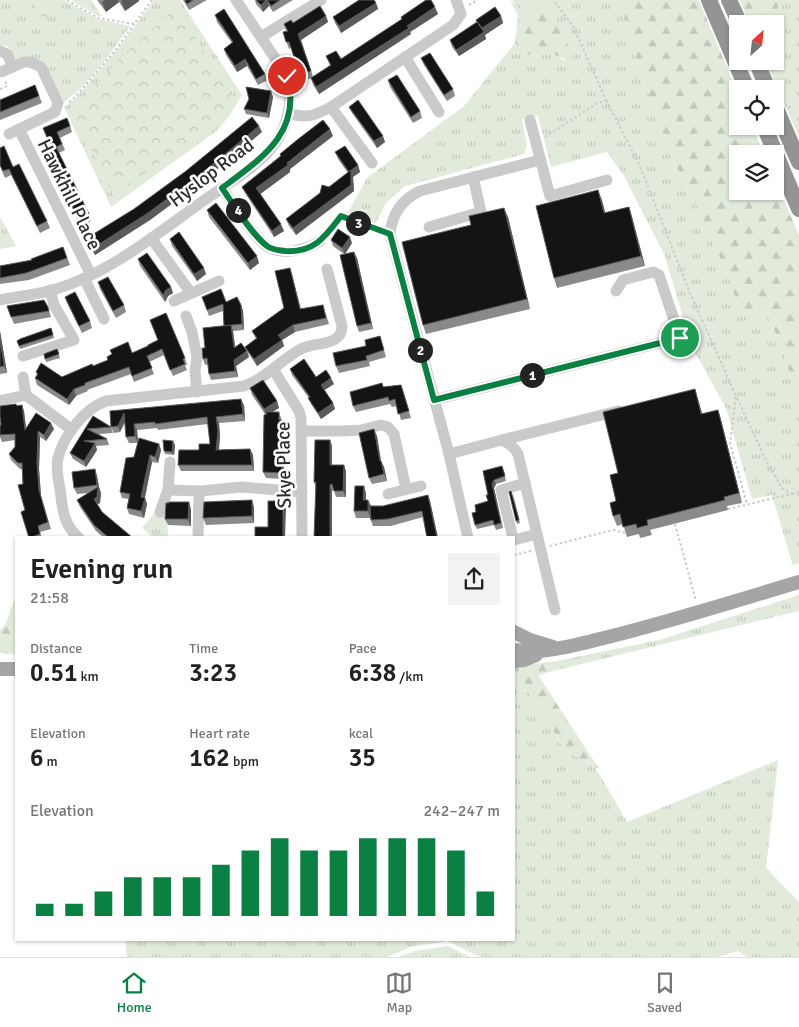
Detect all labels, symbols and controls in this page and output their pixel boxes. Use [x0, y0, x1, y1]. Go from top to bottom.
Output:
north arrow [729, 15, 784, 70]
map controls [729, 15, 784, 200]
pin [266, 55, 308, 97]
icon: check [273, 62, 301, 90]
button: locate [729, 80, 784, 135]
street label: Hyslop Road [164, 133, 259, 213]
street label: Hawkhill Place [32, 135, 106, 254]
button: layers [729, 145, 784, 200]
pin: 4 [226, 198, 250, 222]
text: 4 [235, 202, 242, 219]
pin: 3 [346, 210, 370, 236]
text: 3 [355, 215, 362, 232]
pin [659, 317, 701, 359]
icon: arrive [666, 324, 694, 352]
pin: 2 [408, 338, 432, 362]
text: 2 [417, 342, 424, 359]
pin: 1 [520, 362, 544, 388]
text: 1 [529, 367, 536, 384]
street label: Skye Place [271, 421, 297, 509]
text: Evening run [30, 552, 173, 586]
button: share [448, 553, 500, 605]
text: 21:58 [30, 588, 69, 608]
text: Distance [30, 640, 82, 657]
text: Time [189, 640, 218, 657]
text: Pace [349, 640, 377, 657]
text: 0.51 [30, 657, 77, 688]
text: 3:23 [189, 657, 237, 688]
text: 6:38 [349, 657, 396, 688]
text: km [77, 668, 99, 685]
text: /km [396, 668, 423, 685]
text: Elevation [30, 725, 86, 742]
text: Heart rate [189, 725, 250, 742]
text: kcal [349, 725, 373, 742]
text: 6 [30, 742, 44, 773]
text: 162 [189, 742, 230, 773]
text: 35 [349, 742, 376, 773]
text: m [44, 753, 58, 770]
text: bpm [230, 753, 259, 770]
text: Elevation [30, 801, 94, 821]
text: 242–247 m [423, 801, 500, 821]
tab: Home [117, 969, 152, 1016]
tab: Map [385, 969, 413, 1016]
tab: Saved [647, 969, 682, 1016]

